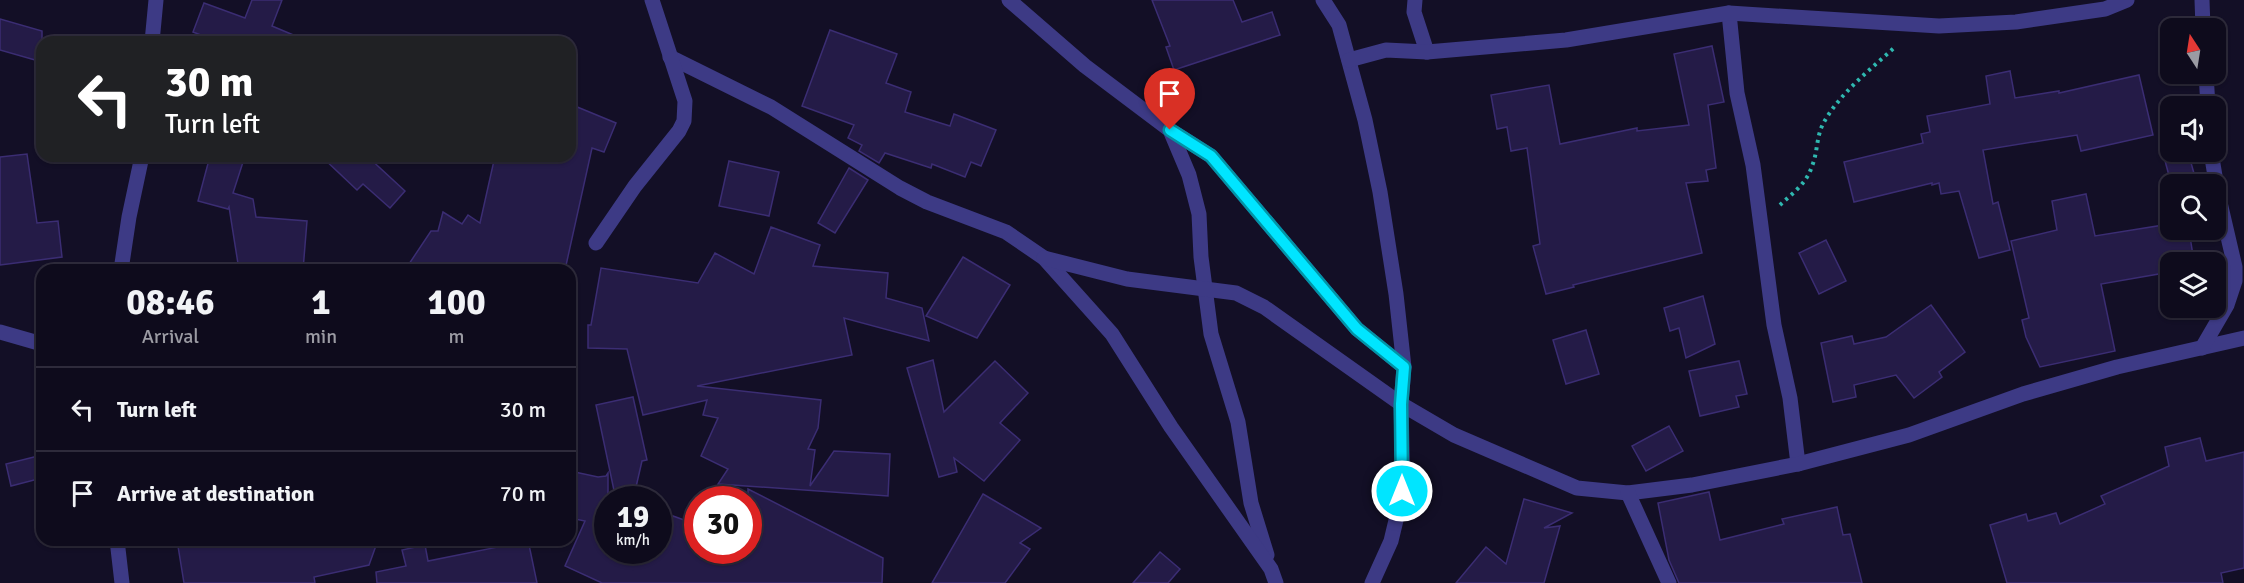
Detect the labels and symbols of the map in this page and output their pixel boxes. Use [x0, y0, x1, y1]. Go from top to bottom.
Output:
north arrow [2160, 18, 2226, 84]
pin [1144, 68, 1195, 130]
position arrow [1370, 459, 1434, 523]
speed limit sign: 30 [684, 486, 762, 564]

